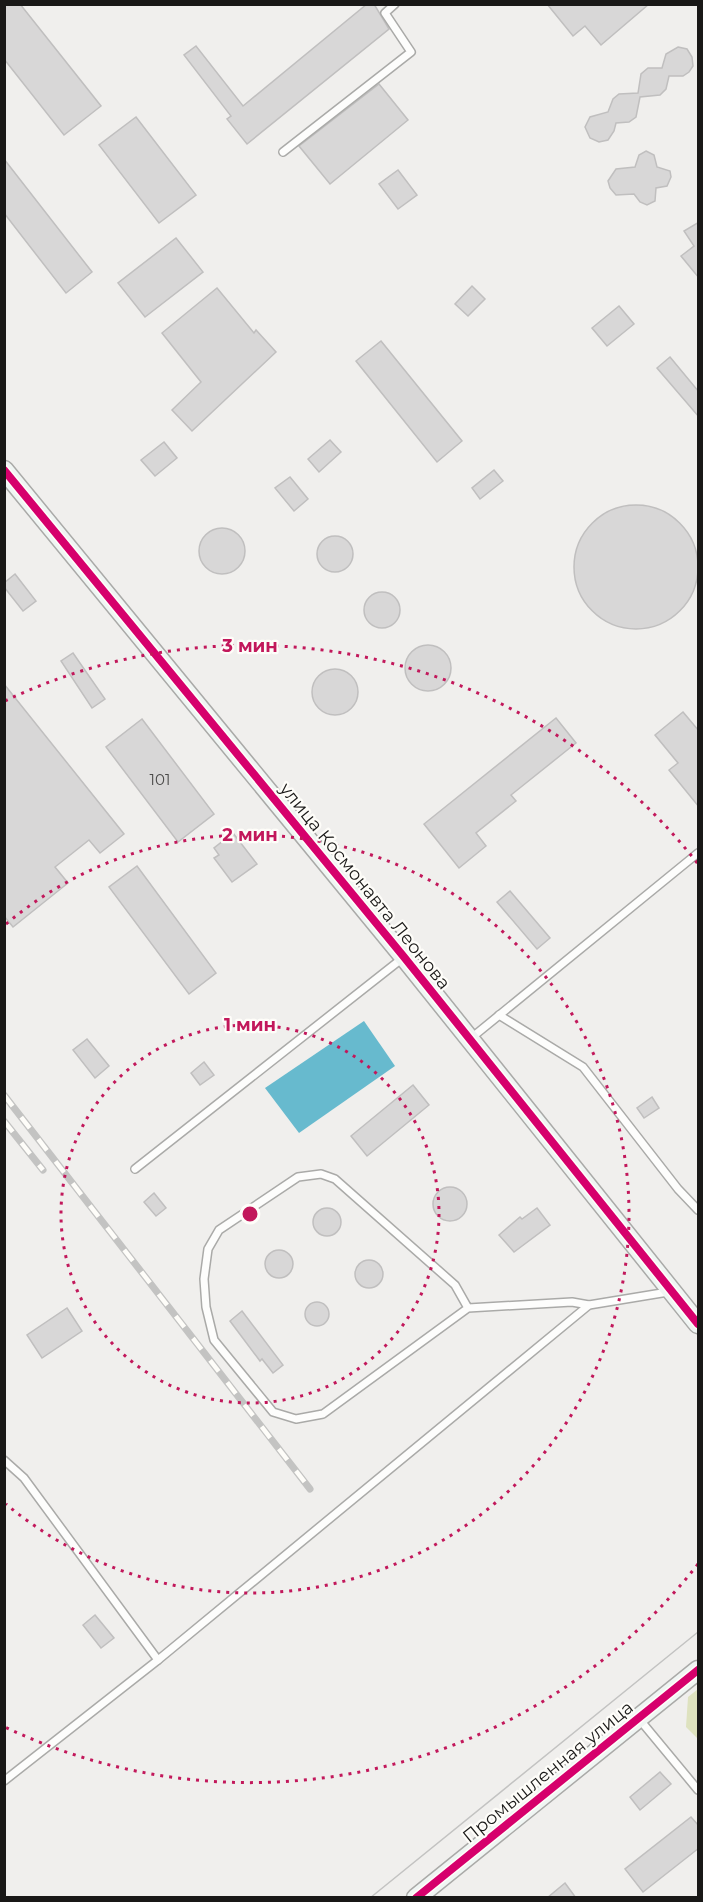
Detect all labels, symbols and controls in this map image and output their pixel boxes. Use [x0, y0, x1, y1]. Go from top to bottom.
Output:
text: 3 мин [221, 635, 278, 657]
house number: 101 [150, 770, 170, 789]
street label: улица Космонавта Леонова [274, 778, 455, 994]
text: 2 мин [222, 824, 278, 846]
text: 1 мин [224, 1014, 276, 1036]
centre of rings [240, 1204, 260, 1224]
street label: Промышленная улица [458, 1696, 638, 1848]

